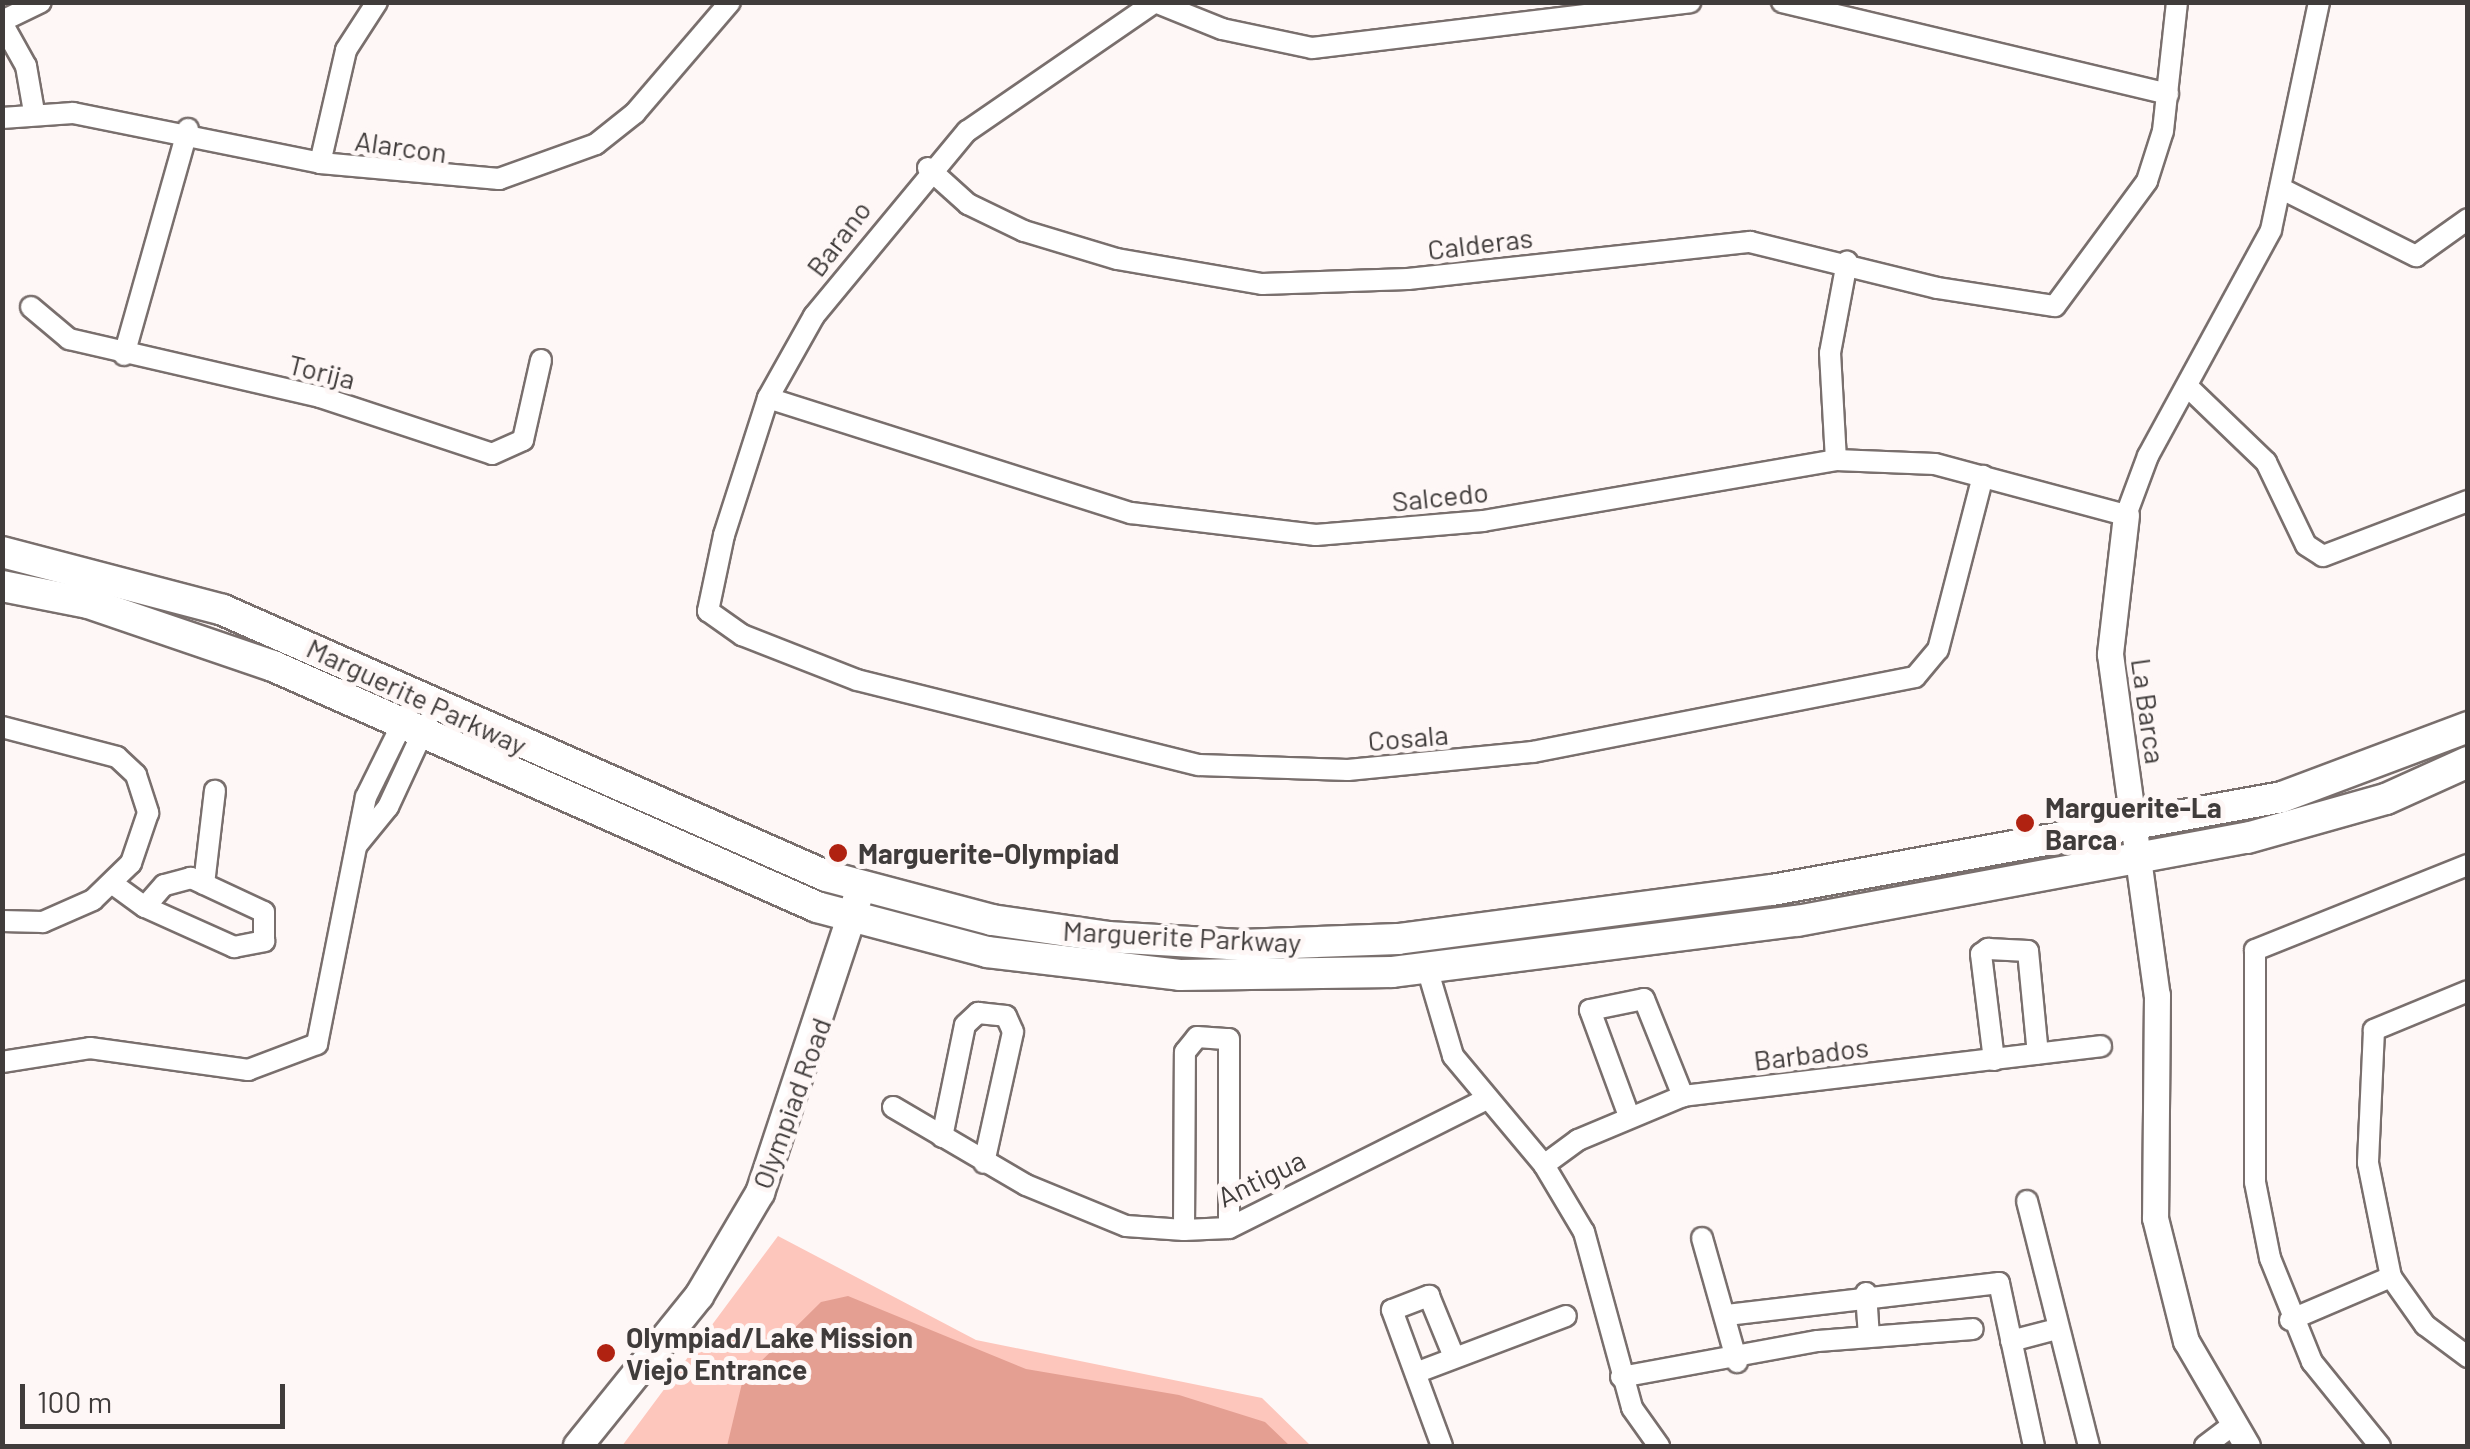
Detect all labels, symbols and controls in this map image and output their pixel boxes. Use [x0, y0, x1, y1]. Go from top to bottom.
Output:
street label: Alarcon [353, 123, 449, 169]
street label: Barano [799, 193, 877, 283]
street label: Calderas [1426, 220, 1534, 266]
street label: Torija [285, 347, 359, 395]
street label: Salcedo [1390, 474, 1490, 518]
street label: Marguerite Parkway [302, 630, 532, 762]
street label: La Barca [2125, 656, 2173, 766]
street label: Cosala [1366, 717, 1450, 757]
place label: Marguerite-La Barca [2045, 790, 2222, 856]
marker: Marguerite-La Barca [2014, 812, 2036, 834]
place label: Marguerite-Olympiad [858, 836, 1119, 870]
marker: Marguerite-Olympiad [827, 842, 849, 864]
street label: Marguerite Parkway [1062, 913, 1302, 959]
street label: Olympiad Road [744, 1013, 838, 1193]
street label: Barbados [1752, 1029, 1870, 1077]
street label: Antigua [1212, 1142, 1310, 1214]
place label: Olympiad/Lake Mission Viejo Entrance [626, 1320, 913, 1386]
marker: Olympiad/Lake Mission Viejo Entrance [595, 1342, 617, 1364]
scale bar [25, 1364, 290, 1426]
text: 100 m [37, 1383, 112, 1419]

